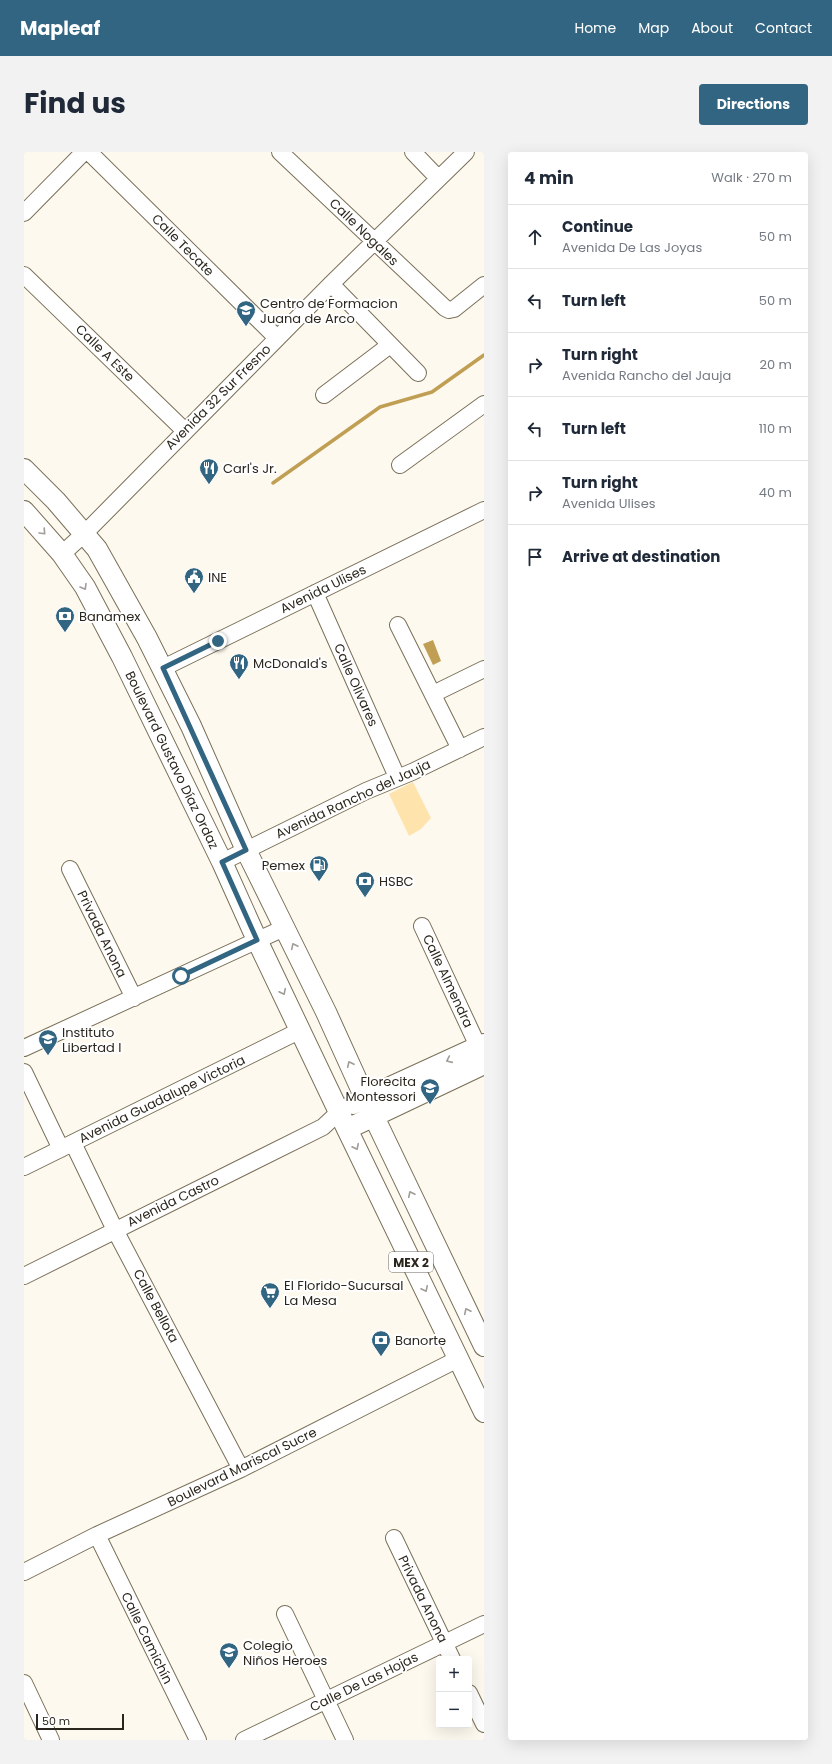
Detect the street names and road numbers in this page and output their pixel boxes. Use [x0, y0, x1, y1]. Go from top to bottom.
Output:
street label: Calle Nogales [325, 194, 403, 270]
street label: Calle Tecate [148, 210, 218, 280]
street label: Calle A Este [71, 320, 139, 386]
street label: Avenida 32 Sur Fresno [161, 340, 275, 454]
street label: Avenida Ulises [277, 560, 369, 618]
street label: Calle Olivares [329, 640, 383, 730]
street label: Boulevard Gustavo Díaz Ordaz [120, 668, 224, 852]
street label: Avenida Rancho del Jauja [272, 755, 434, 843]
street label: Privada Anona [73, 887, 131, 981]
street label: Calle Almendra [418, 931, 478, 1031]
street label: Avenida Guadalupe Victoria [76, 1050, 248, 1148]
street label: Avenida Castro [124, 1170, 222, 1232]
road number: MEX 2 [389, 1252, 433, 1272]
street label: Calle Bellota [129, 1266, 183, 1346]
street label: Boulevard Mariscal Sucre [164, 1423, 320, 1511]
street label: Privada Anona [394, 1552, 452, 1646]
street label: Calle Camichín [117, 1589, 177, 1687]
street label: Calle De Las Hojas [307, 1647, 421, 1716]

